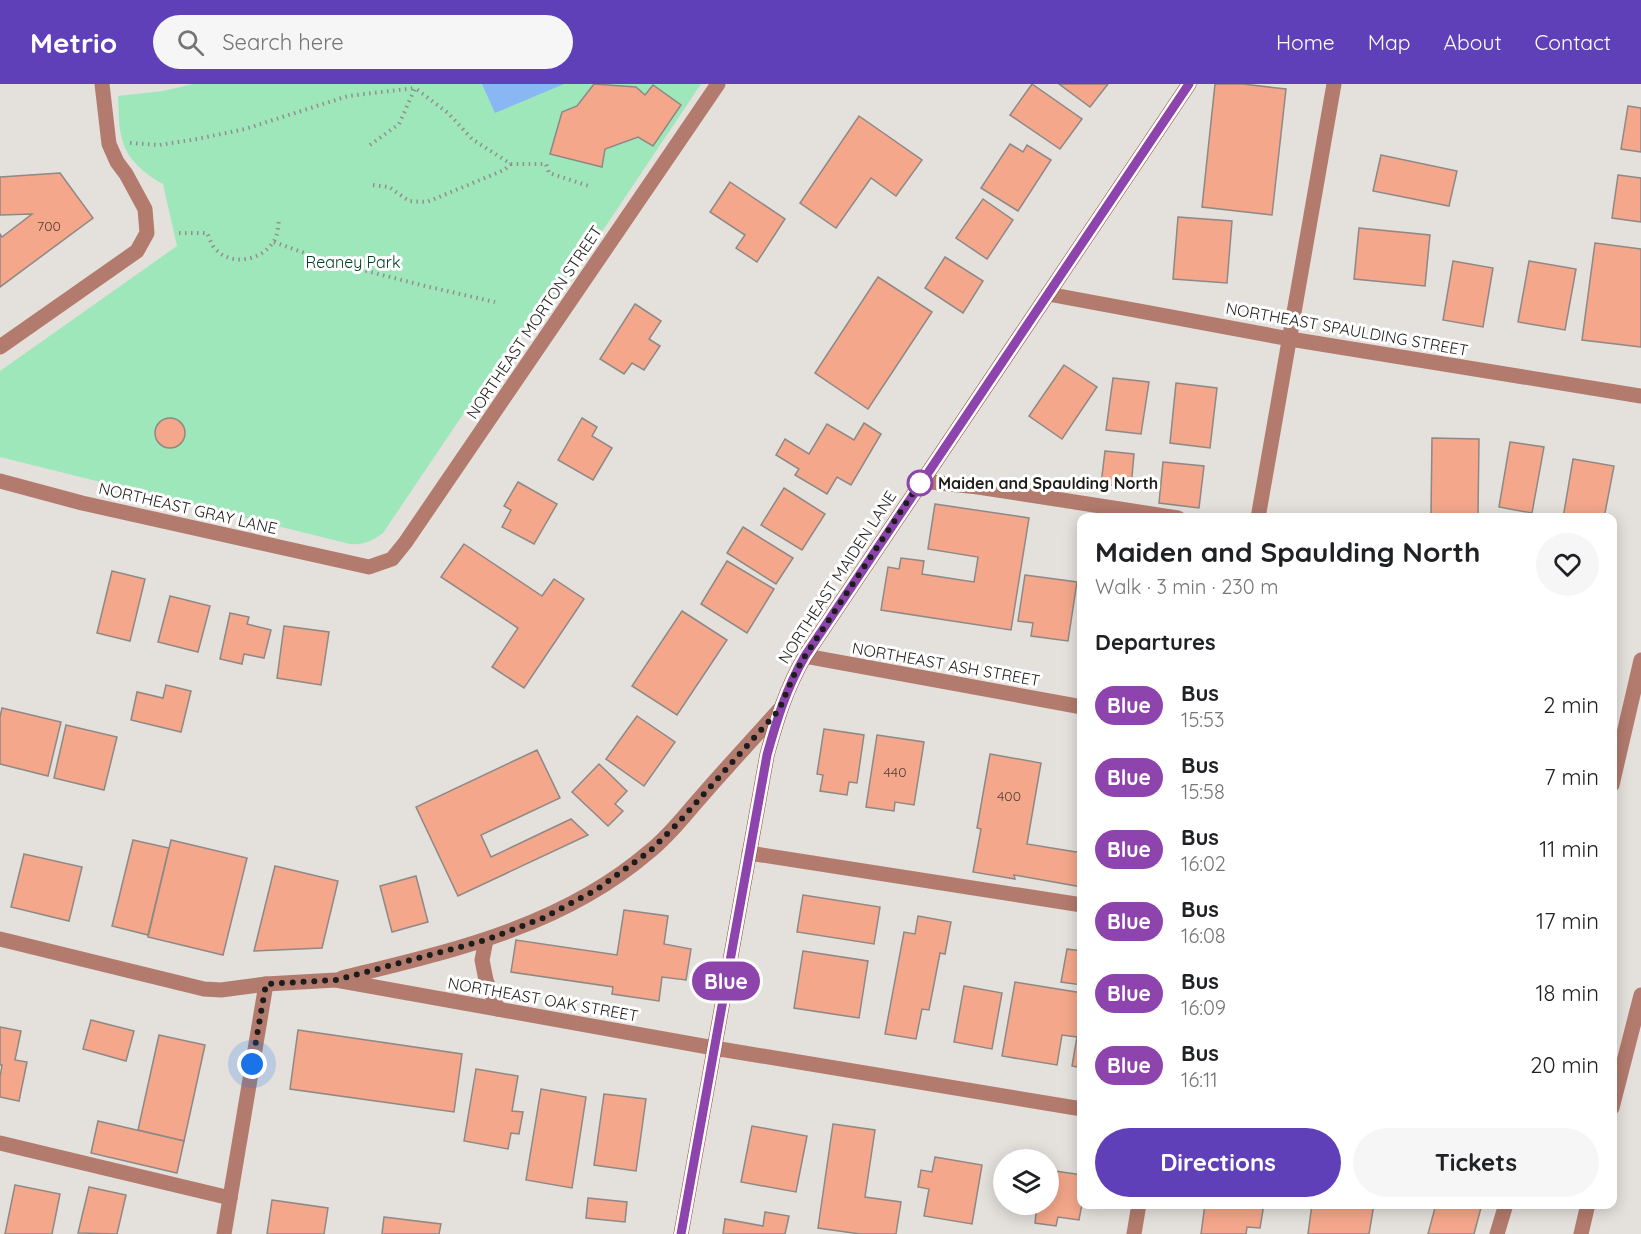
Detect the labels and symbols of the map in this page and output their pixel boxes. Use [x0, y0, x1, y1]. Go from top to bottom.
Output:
house number: 700 [37, 217, 61, 235]
street label: NORTHEAST MORTON STREET [462, 221, 606, 422]
park label: Reaney Park [306, 252, 400, 272]
street label: NORTHEAST SPAULDING STREET [1224, 298, 1470, 360]
marker: Maiden and Spaulding North [907, 470, 933, 496]
place label: Maiden and Spaulding North [938, 473, 1158, 493]
street label: NORTHEAST GRAY LANE [97, 478, 279, 538]
street label: NORTHEAST MAIDEN LANE [774, 487, 900, 667]
street label: NORTHEAST ASH STREET [850, 638, 1042, 690]
house number: 440 [883, 763, 907, 781]
house number: 400 [997, 787, 1021, 805]
line badge: Blue [684, 962, 768, 1000]
street label: NORTHEAST OAK STREET [446, 972, 640, 1026]
your location [237, 1049, 267, 1079]

